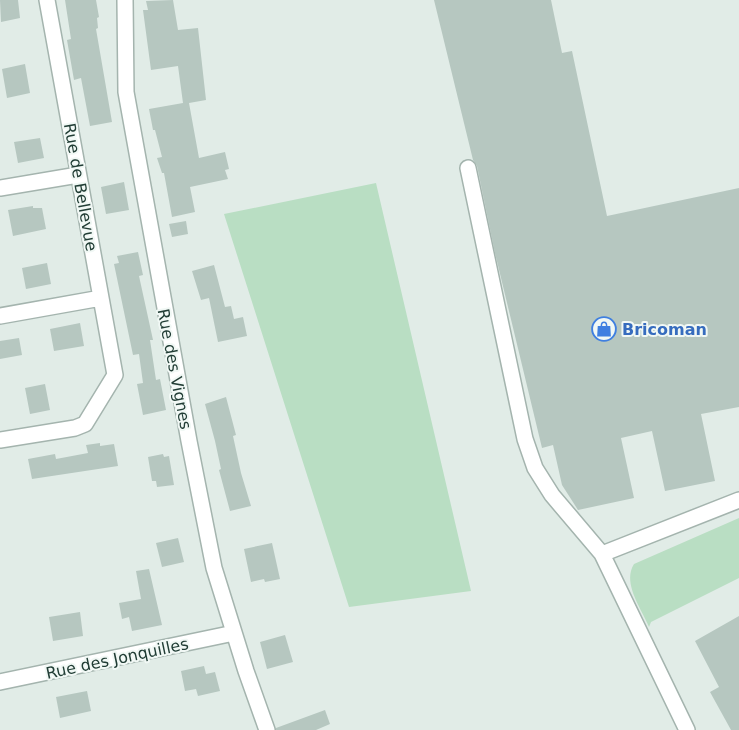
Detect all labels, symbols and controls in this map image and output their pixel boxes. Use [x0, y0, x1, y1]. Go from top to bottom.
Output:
street label: Rue de Bellevue [60, 122, 101, 253]
street label: Rue des Vignes [154, 307, 196, 431]
shop icon: Bricoman [591, 316, 617, 342]
place label: Bricoman [622, 320, 707, 339]
street label: Rue des Jonquilles [44, 634, 190, 683]

